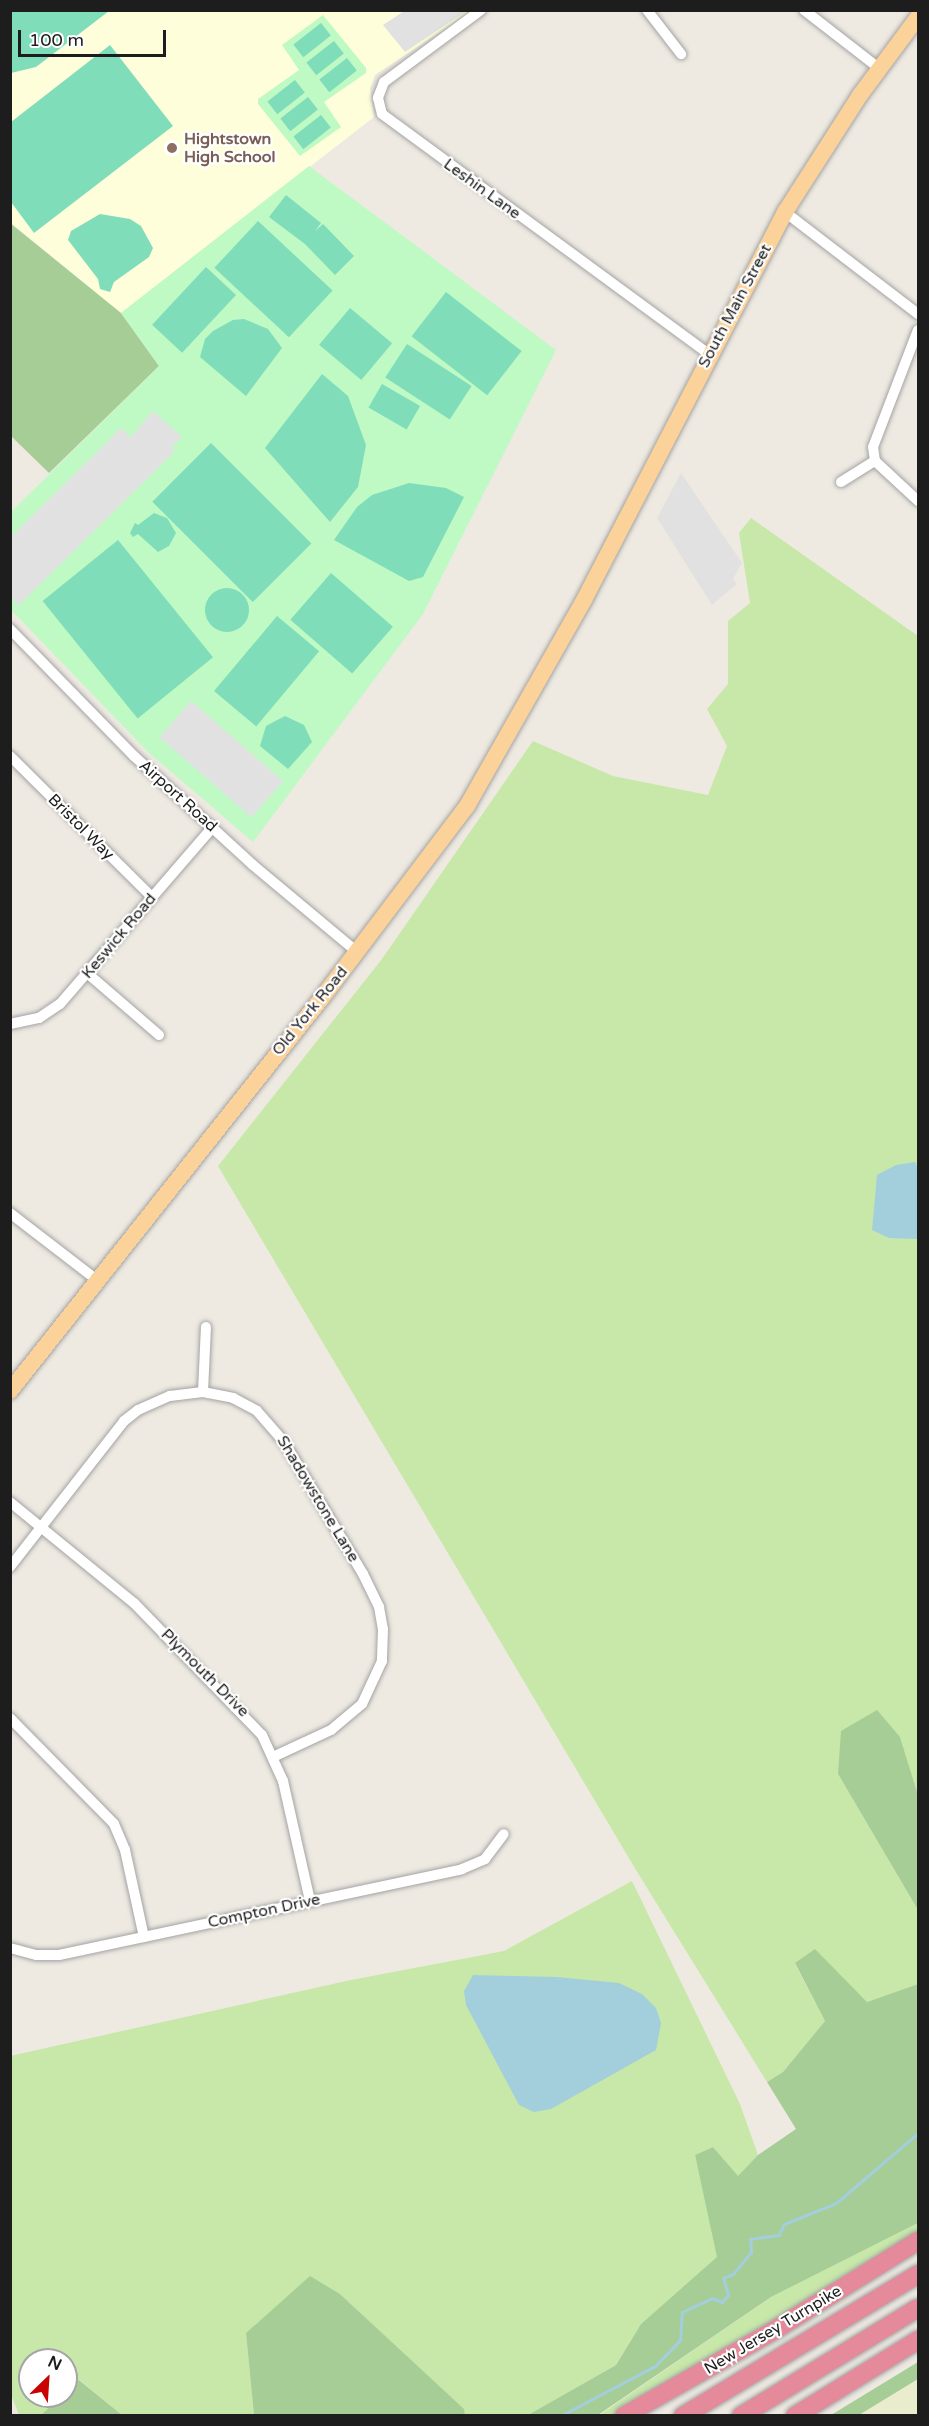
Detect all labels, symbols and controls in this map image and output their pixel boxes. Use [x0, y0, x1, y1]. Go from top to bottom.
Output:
scale bar [21, 18, 170, 56]
text: 100 m [29, 29, 84, 51]
place label: Hightstown High School [184, 129, 275, 167]
marker: Hightstown High School [165, 141, 179, 155]
street label: Leshin Lane [440, 155, 524, 223]
street label: South Main Street [694, 241, 776, 371]
street label: Airport Road [135, 756, 221, 836]
street label: Bristol Way [44, 790, 118, 864]
street label: Keswick Road [78, 889, 160, 983]
street label: Old York Road [268, 963, 352, 1059]
street label: Shadowstone Lane [273, 1432, 363, 1566]
street label: Plymouth Drive [157, 1625, 253, 1721]
street label: Compton Drive [206, 1890, 322, 1932]
street label: New Jersey Turnpike [701, 2281, 845, 2379]
north arrow [18, 2348, 78, 2408]
text: N [45, 2352, 65, 2375]

